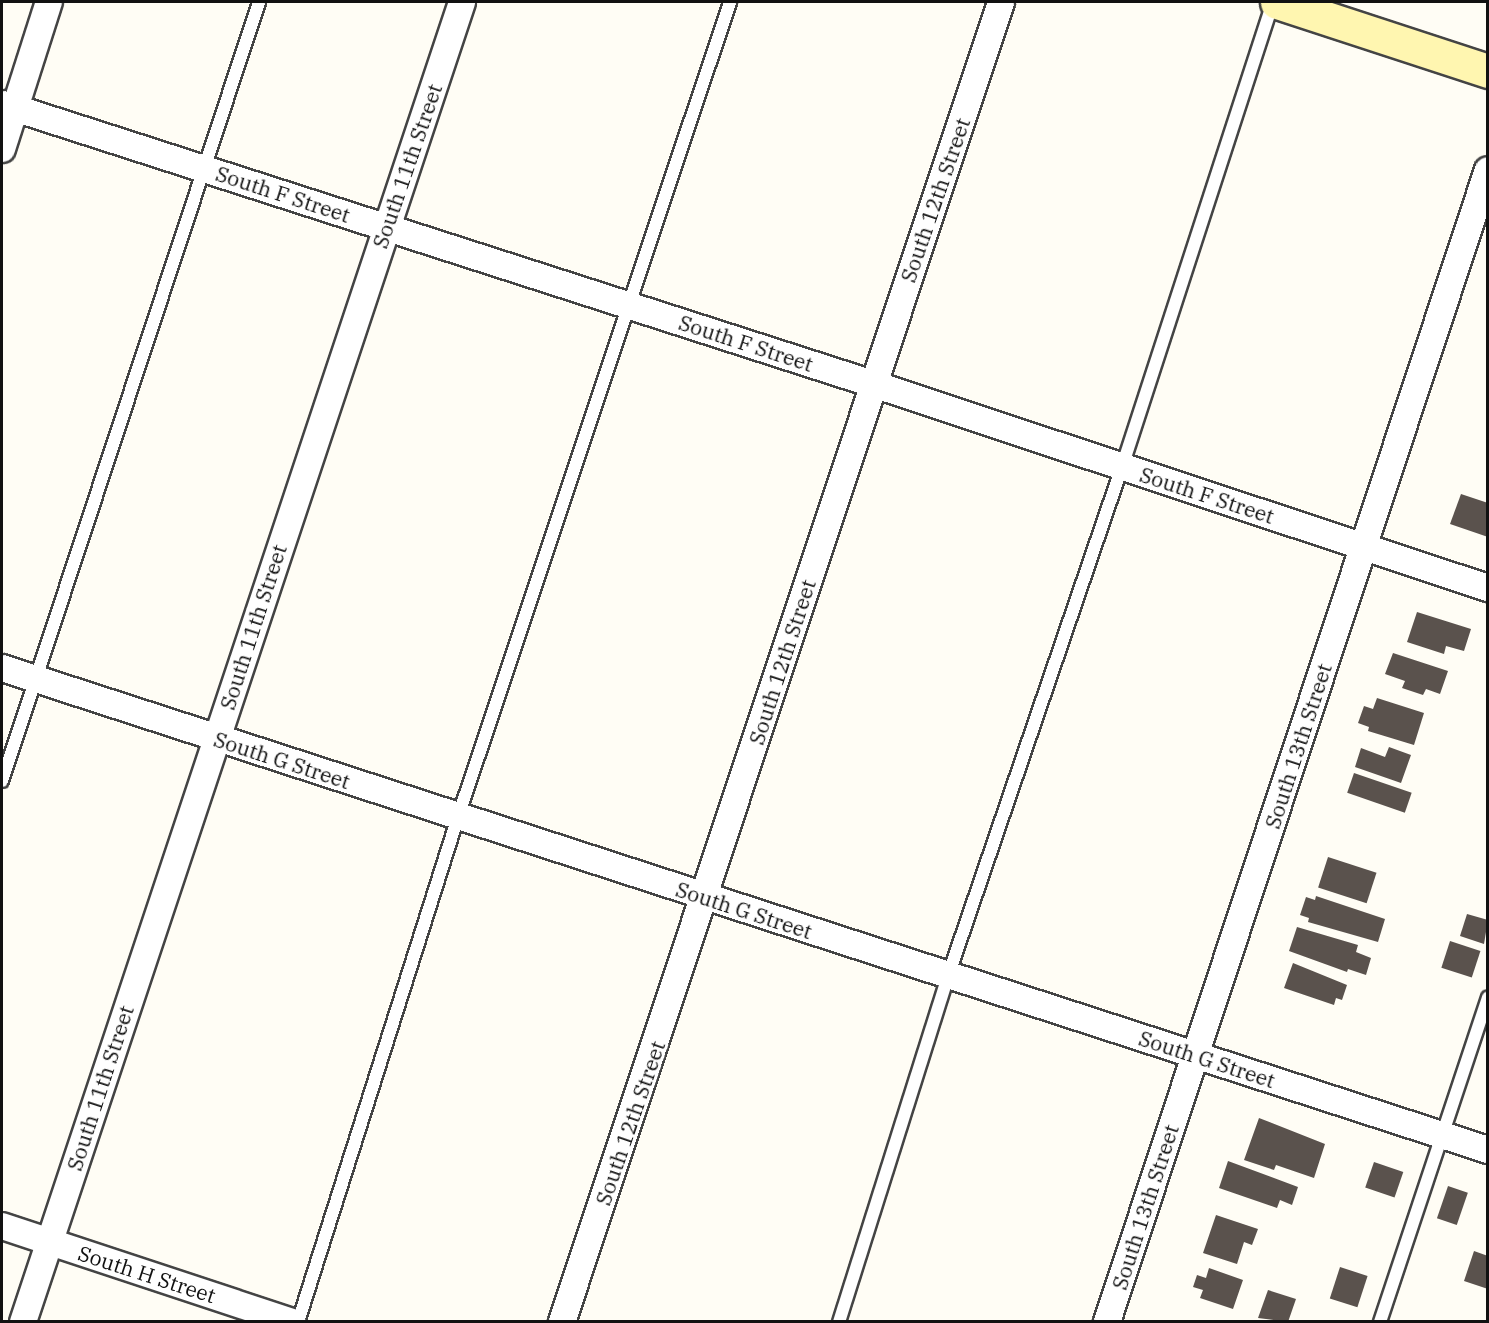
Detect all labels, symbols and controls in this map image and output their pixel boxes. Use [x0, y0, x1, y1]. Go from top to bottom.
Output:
street label: South 11th Street [367, 81, 447, 251]
street label: South 12th Street [895, 115, 975, 285]
street label: South F Street [213, 160, 353, 228]
street label: South F Street [676, 309, 816, 377]
street label: South F Street [1137, 461, 1277, 529]
street label: South 11th Street [214, 541, 292, 713]
street label: South 12th Street [743, 576, 821, 748]
street label: South 13th Street [1259, 660, 1337, 832]
street label: South G Street [211, 726, 353, 794]
street label: South G Street [673, 876, 815, 944]
street label: South 11th Street [61, 1002, 139, 1174]
street label: South G Street [1136, 1025, 1278, 1093]
street label: South 12th Street [590, 1038, 670, 1208]
street label: South 13th Street [1106, 1121, 1184, 1293]
street label: South H Street [75, 1240, 219, 1308]

